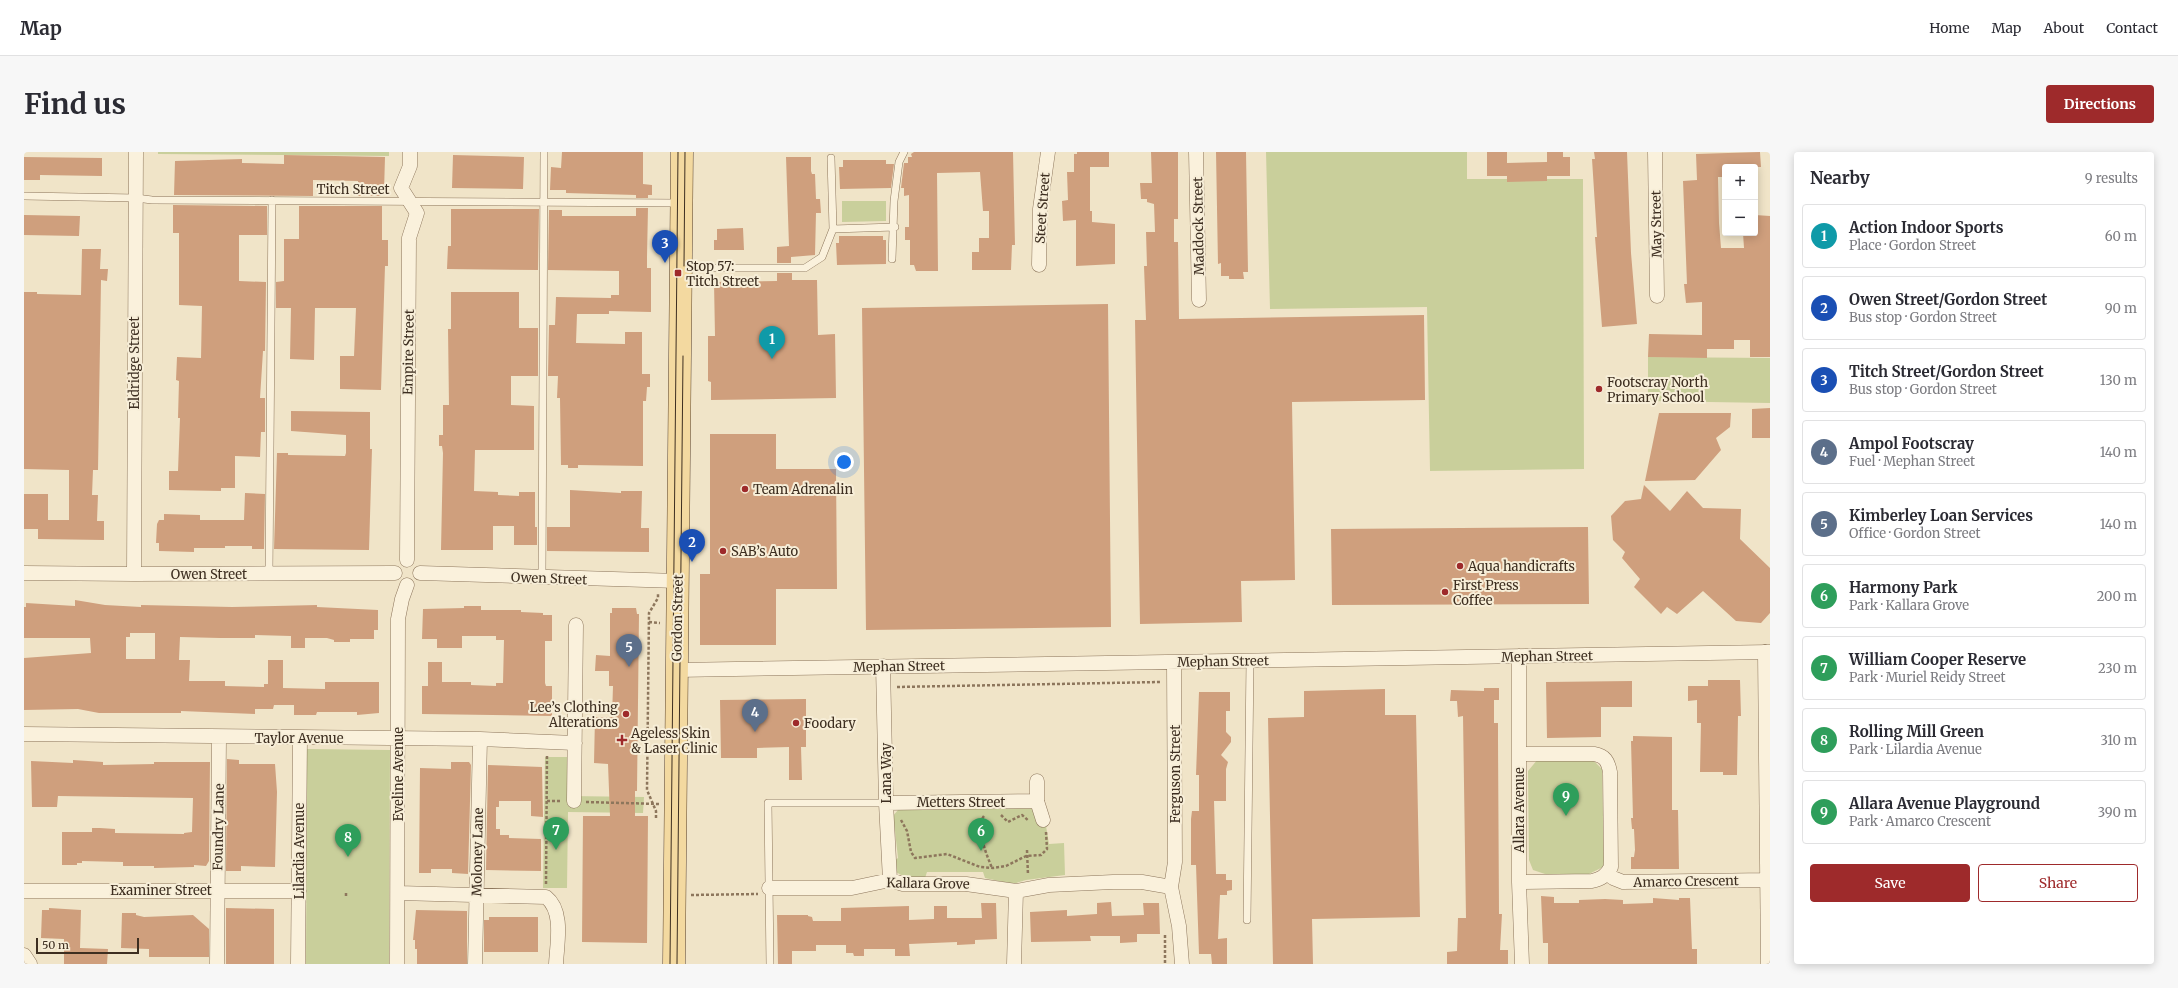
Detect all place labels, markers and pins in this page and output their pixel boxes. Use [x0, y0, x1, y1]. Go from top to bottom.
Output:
pin: 3 [652, 230, 678, 263]
place label: Stop 57: Titch Street [686, 258, 759, 290]
marker: Stop 57: Titch Street [673, 268, 683, 278]
pin: 1 [759, 326, 785, 359]
place label: Footscray North Primary School [1607, 374, 1708, 406]
marker: Footscray North Primary School [1594, 384, 1604, 394]
place label: Team Adrenalin [753, 481, 853, 498]
marker: Team Adrenalin [740, 484, 750, 494]
pin: 2 [679, 529, 705, 562]
place label: SAB’s Auto [731, 543, 798, 560]
marker: SAB’s Auto [718, 546, 728, 556]
place label: Aqua handicrafts [1467, 558, 1575, 575]
marker: Aqua handicrafts [1455, 561, 1465, 571]
place label: First Press Coffee [1453, 577, 1519, 609]
marker: First Press Coffee [1440, 587, 1450, 597]
pin: 5 [616, 634, 642, 667]
place label: Lee’s Clothing Alterations [529, 699, 618, 731]
pin: 4 [742, 699, 768, 732]
marker: Lee’s Clothing Alterations [621, 709, 631, 719]
place label: Foodary [804, 715, 856, 732]
marker: Foodary [791, 718, 801, 728]
place label: Ageless Skin & Laser Clinic [630, 725, 718, 757]
marker: Ageless Skin & Laser Clinic [616, 734, 628, 746]
pin: 9 [1553, 783, 1579, 816]
pin: 7 [543, 817, 569, 850]
pin: 6 [968, 818, 994, 851]
pin: 8 [335, 824, 361, 857]

